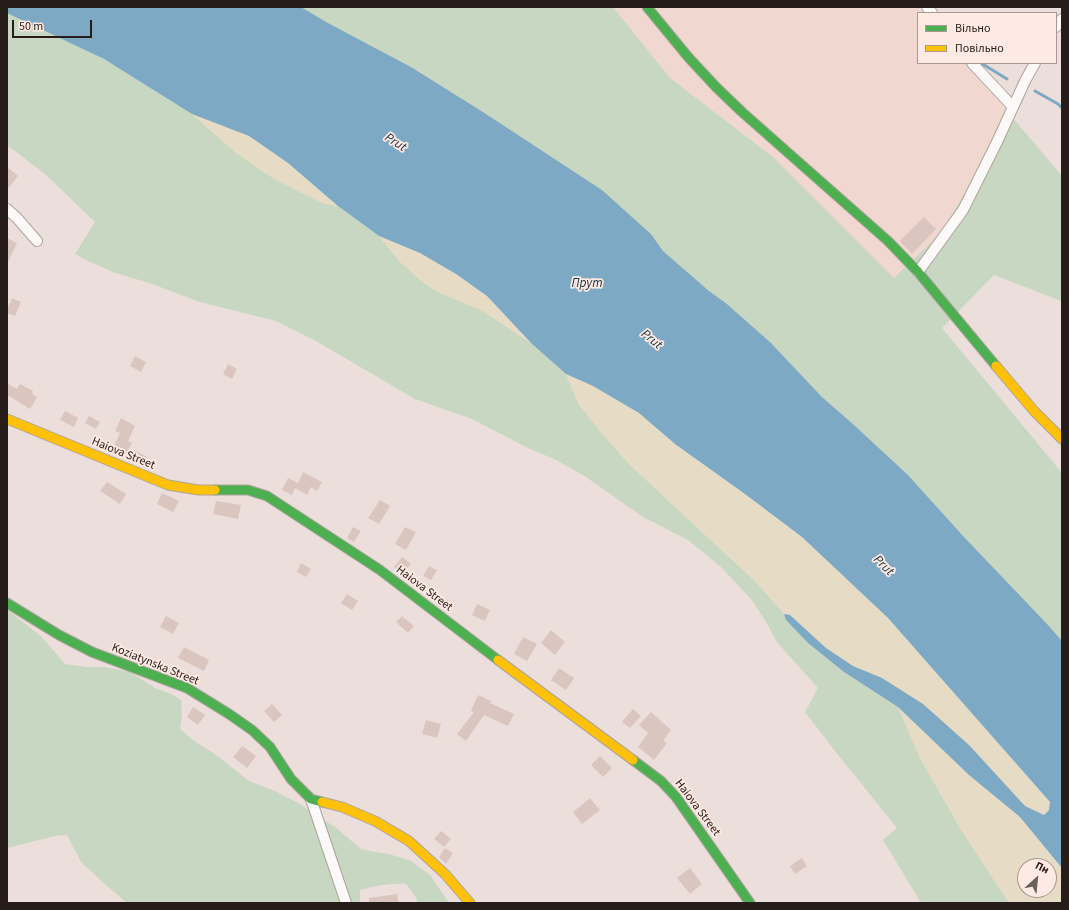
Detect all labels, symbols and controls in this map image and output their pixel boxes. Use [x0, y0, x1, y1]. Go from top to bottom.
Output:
scale bar [14, 12, 94, 38]
legend [917, 12, 1057, 64]
text: 50 m [19, 18, 43, 35]
text: Вільно [955, 20, 991, 37]
text: Повільно [955, 40, 1004, 57]
water label: Prut [381, 130, 409, 156]
water label: Прут [571, 276, 603, 292]
water label: Prut [637, 327, 665, 353]
street label: Haiova Street [89, 435, 157, 473]
water label: Prut [869, 552, 897, 580]
street label: Haiova Street [393, 563, 455, 615]
street label: Koziatynska Street [109, 641, 201, 689]
street label: Haiova Street [671, 777, 723, 839]
north arrow [1017, 858, 1057, 898]
text: Пн [1033, 858, 1052, 878]

